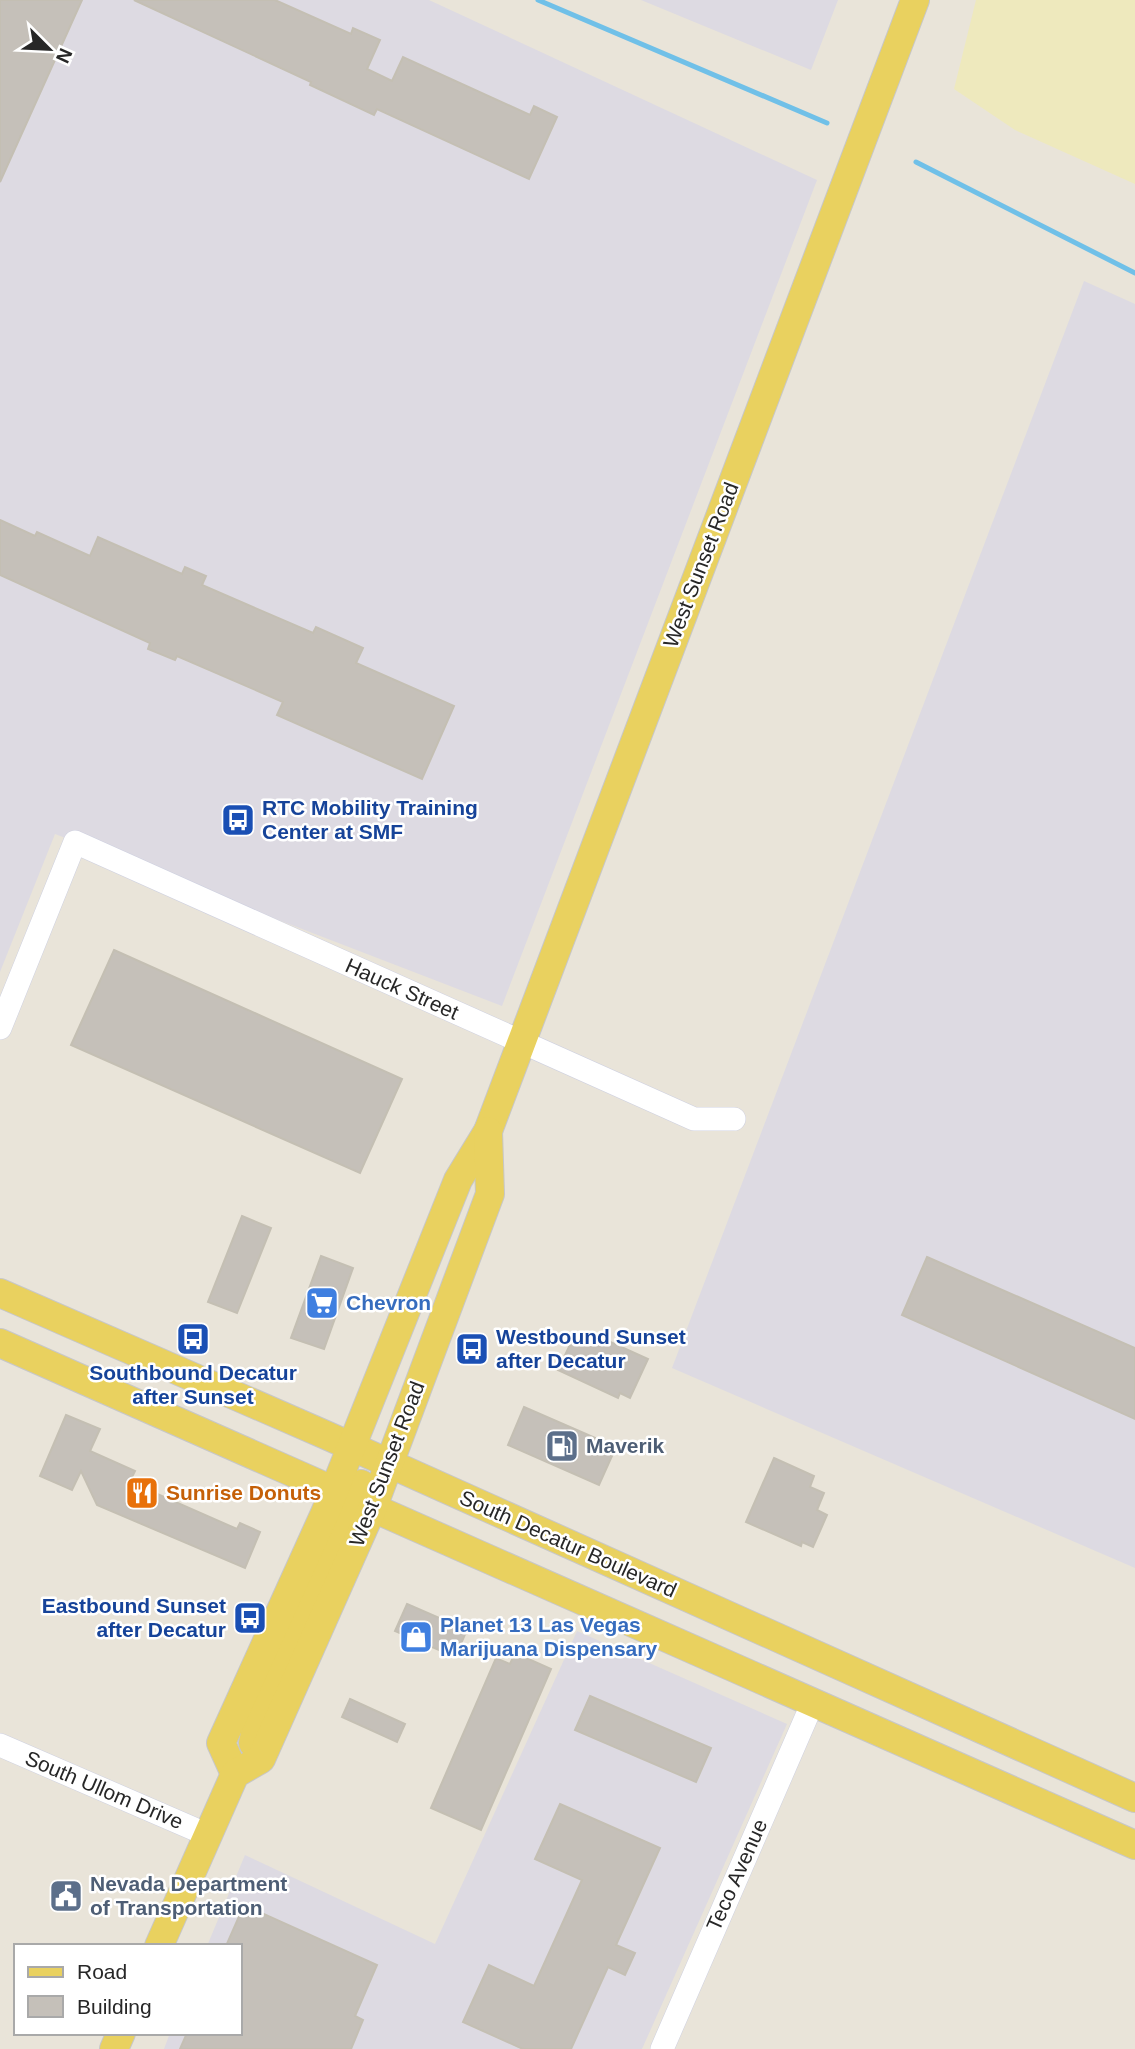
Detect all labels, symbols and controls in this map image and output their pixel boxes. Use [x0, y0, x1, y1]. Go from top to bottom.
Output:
north arrow [14, 14, 84, 84]
text: N [52, 45, 76, 66]
street label: West Sunset Road [658, 479, 743, 650]
place label: RTC Mobility Training Center at SMF [262, 796, 478, 843]
bus stop icon: RTC Mobility Training Center at SMF [219, 801, 257, 839]
street label: Hauck Street [342, 953, 462, 1024]
supermarket icon: Chevron [303, 1284, 341, 1322]
place label: Chevron [346, 1291, 431, 1314]
bus stop icon: Southbound Decatur after Sunset [174, 1320, 212, 1358]
place label: Westbound Sunset after Decatur [496, 1325, 686, 1372]
bus stop icon: Westbound Sunset after Decatur [453, 1330, 491, 1368]
place label: Southbound Decatur after Sunset [89, 1361, 297, 1408]
street label: West Sunset Road [344, 1378, 429, 1549]
fuel station icon: Maverik [543, 1427, 581, 1465]
place label: Maverik [586, 1434, 665, 1457]
restaurant icon: Sunrise Donuts [123, 1474, 161, 1512]
place label: Sunrise Donuts [166, 1481, 321, 1504]
street label: South Decatur Boulevard [456, 1485, 680, 1602]
place label: Eastbound Sunset after Decatur [42, 1594, 226, 1641]
bus stop icon: Eastbound Sunset after Decatur [231, 1599, 269, 1637]
place label: Planet 13 Las Vegas Marijuana Dispensary [440, 1613, 657, 1660]
shop icon: Planet 13 Las Vegas Marijuana Dispensary [397, 1618, 435, 1656]
street label: South Ullom Drive [22, 1746, 187, 1833]
street label: Teco Avenue [702, 1815, 771, 1934]
place label: Nevada Department of Transportation [90, 1872, 287, 1919]
public building icon: Nevada Department of Transportation [47, 1877, 85, 1915]
legend [14, 1944, 242, 2035]
text: Road [77, 1960, 127, 1983]
text: Building [77, 1995, 152, 2018]

